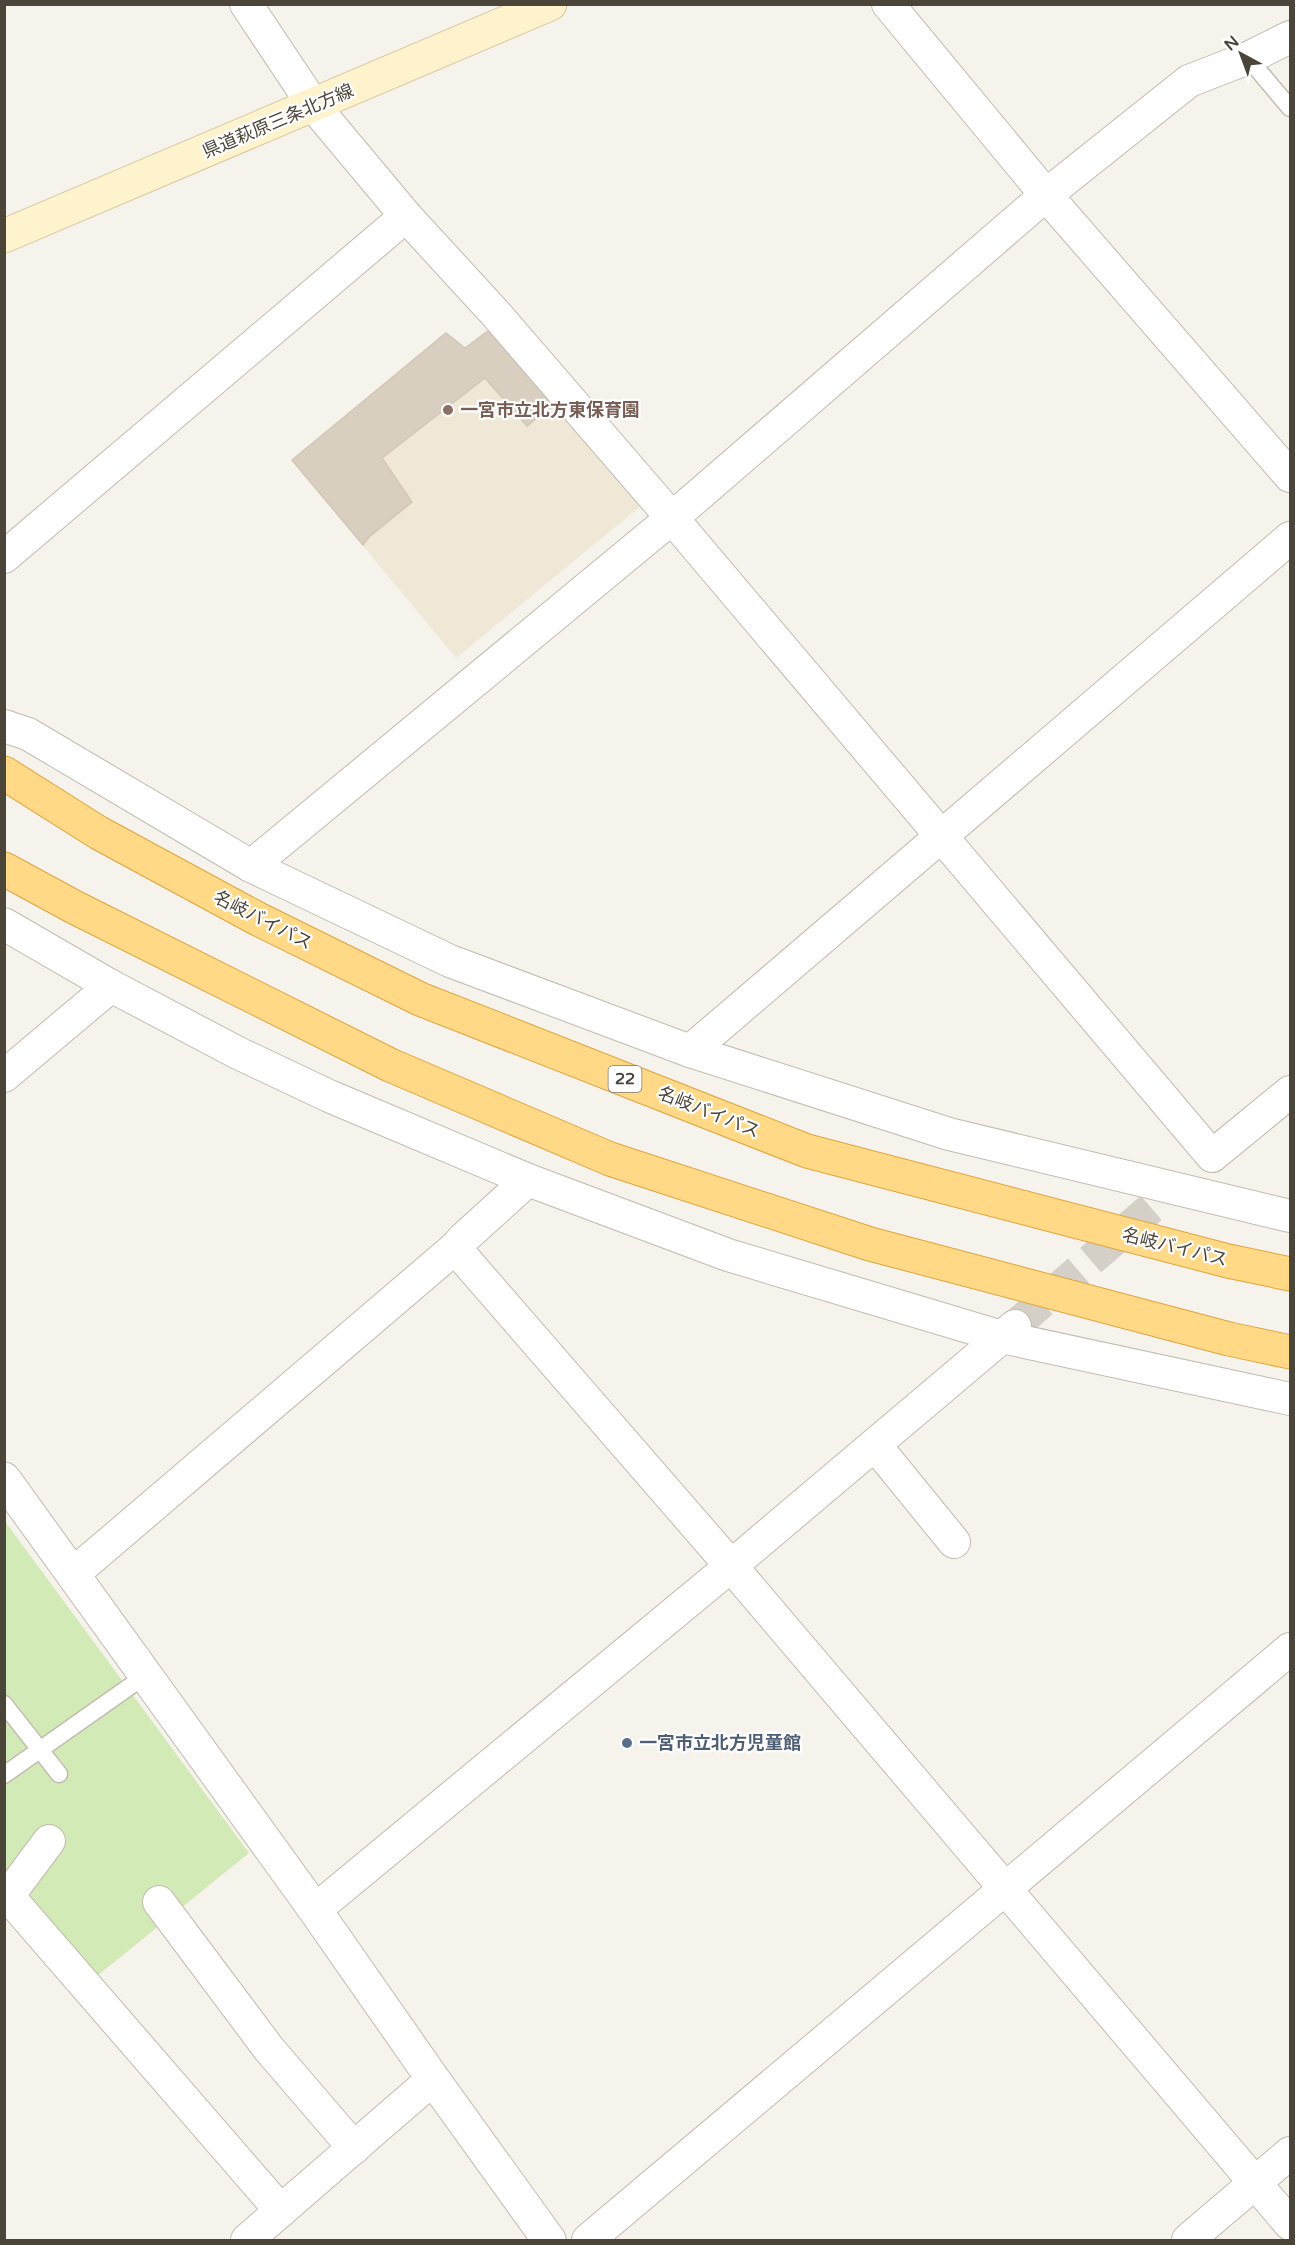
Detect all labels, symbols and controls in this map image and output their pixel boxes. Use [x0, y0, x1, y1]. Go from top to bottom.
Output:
north arrow [1211, 24, 1271, 84]
text: N [1220, 32, 1243, 55]
street label: 県道萩原三条北方線 [199, 79, 357, 163]
place label: 一宮市立北方東保育園 [460, 399, 640, 421]
marker: 一宮市立北方東保育園 [441, 403, 455, 417]
street label: 名岐バイパス [210, 886, 316, 954]
road number: 22 [608, 1066, 642, 1092]
street label: 名岐バイパス [655, 1082, 763, 1142]
street label: 名岐バイパス [1120, 1223, 1230, 1271]
place label: 一宮市立北方児童館 [639, 1732, 801, 1754]
marker: 一宮市立北方児童館 [620, 1736, 634, 1750]

